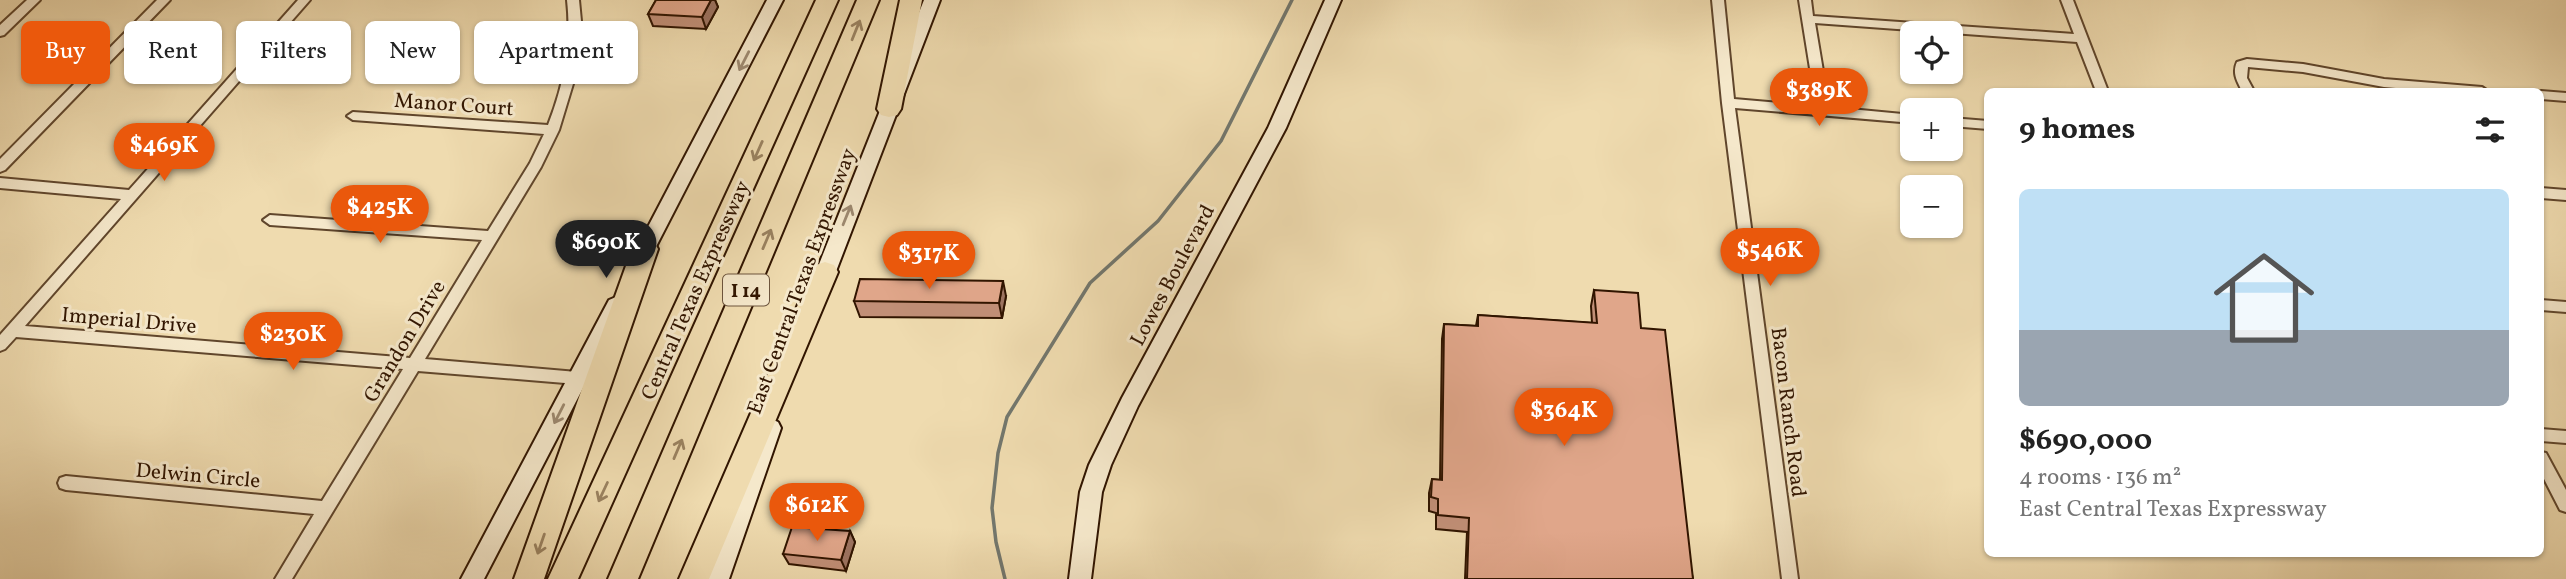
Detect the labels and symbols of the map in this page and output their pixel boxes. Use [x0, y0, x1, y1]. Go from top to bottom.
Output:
one-way arrow [851, 19, 864, 41]
one-way arrow [736, 50, 750, 71]
pin: $389K [1770, 68, 1868, 128]
street label: Manor Court [393, 87, 515, 124]
pin: $469K [115, 124, 213, 183]
one-way arrow [751, 140, 764, 162]
street label: East Central Texas Expressway [741, 144, 864, 419]
street label: Central Texas Expressway [635, 176, 758, 405]
pin: $425K [331, 186, 429, 245]
street label: Lowes Boulevard [1124, 200, 1223, 351]
one-way arrow [842, 204, 855, 226]
pin: $690K [557, 220, 655, 280]
one-way arrow [762, 229, 775, 251]
pin: $546K [1721, 229, 1819, 288]
pin: $317K [880, 232, 978, 291]
road number: I 14 [723, 274, 769, 306]
street label: Grandon Drive [357, 275, 453, 408]
street label: Imperial Drive [60, 301, 198, 342]
pin: $230K [244, 312, 342, 372]
street label: Bacon Ranch Road [1763, 325, 1812, 499]
pin: $364K [1515, 388, 1613, 448]
one-way arrow [551, 403, 565, 424]
one-way arrow [672, 438, 685, 460]
street label: Delwin Circle [134, 457, 261, 496]
one-way arrow [596, 481, 609, 502]
pin: $612K [768, 484, 866, 543]
one-way arrow [534, 533, 546, 555]

